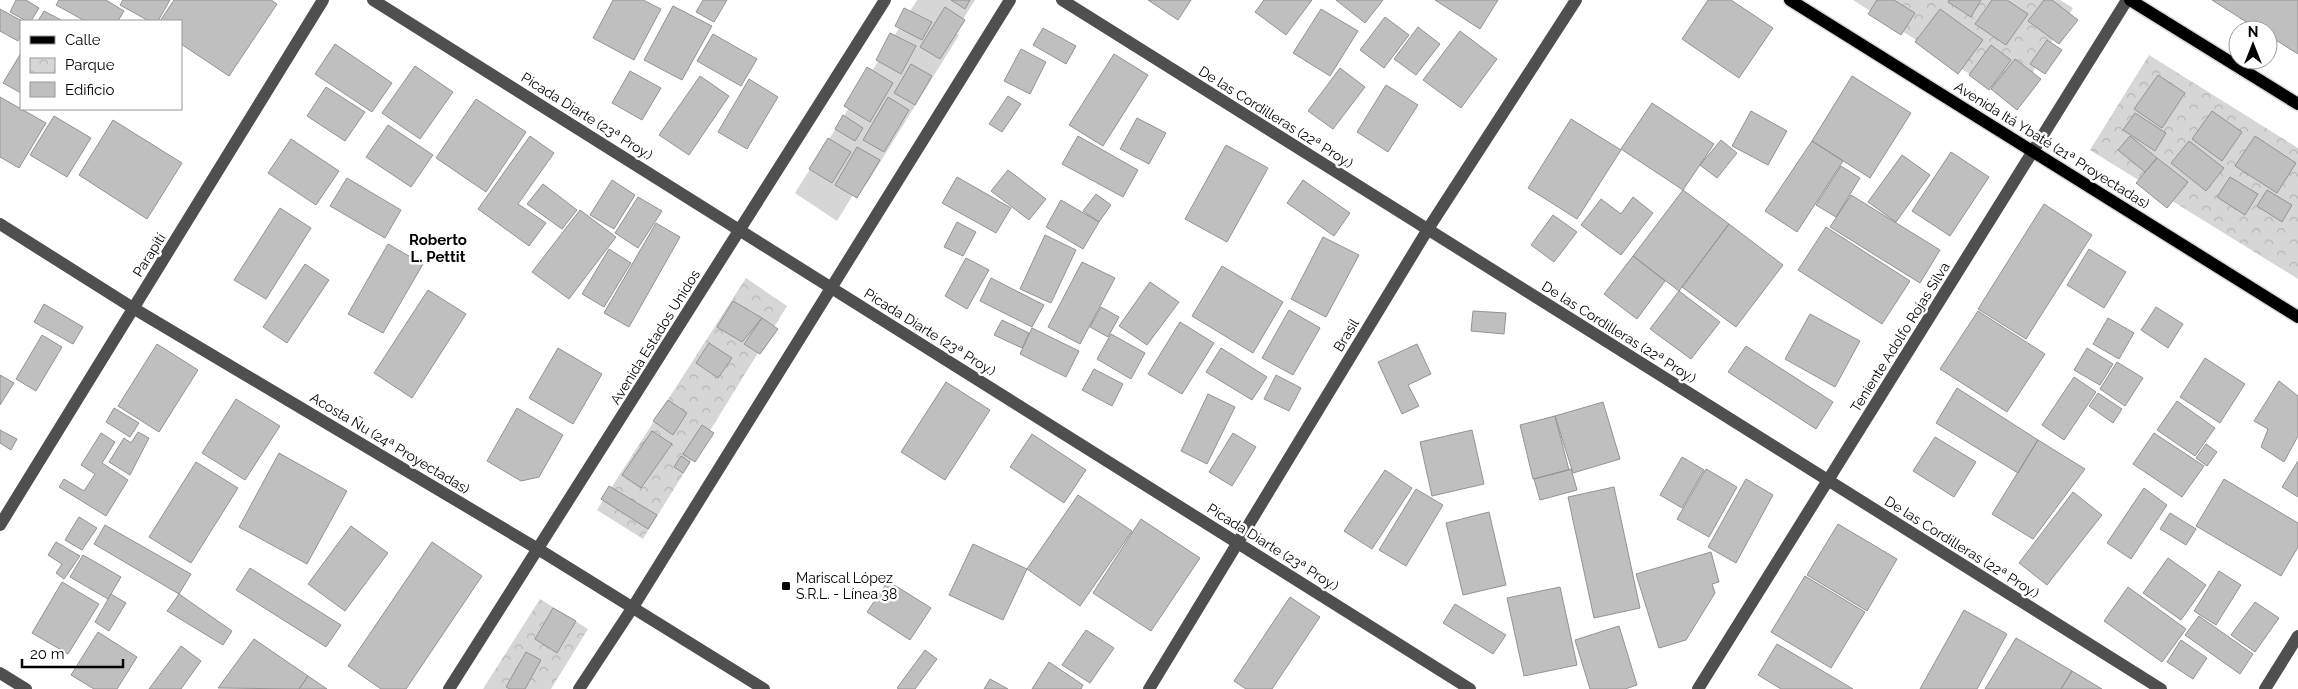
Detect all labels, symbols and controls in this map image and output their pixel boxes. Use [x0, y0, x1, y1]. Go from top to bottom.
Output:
legend [20, 20, 182, 110]
north arrow [2228, 20, 2278, 70]
text: N [2248, 24, 2258, 40]
text: Calle [65, 31, 101, 49]
text: Parque [65, 56, 115, 74]
street label: De las Cordilleras (22ª Proy.) [1196, 63, 1356, 171]
street label: Picada Diarte (23ª Proy.) [519, 69, 656, 163]
street label: Avenida Itá Ybaté (21ª Proyectadas) [1952, 78, 2153, 212]
text: Edificio [65, 81, 115, 99]
street label: Parapití [129, 230, 169, 280]
district label: Roberto L. Pettit [409, 231, 467, 266]
street label: Teniente Adolfo Rojas Silva [1847, 259, 1953, 415]
street label: Avenida Estados Unidos [607, 266, 703, 407]
street label: De las Cordilleras (22ª Proy.) [1539, 278, 1699, 386]
street label: Picada Diarte (23ª Proy.) [862, 285, 999, 379]
street label: Brasil [1330, 316, 1362, 354]
street label: Acosta Ñu (24ª Proyectadas) [308, 388, 473, 497]
street label: De las Cordilleras (22ª Proy.) [1882, 493, 2042, 601]
street label: Picada Diarte (23ª Proy.) [1205, 500, 1342, 594]
place label: Mariscal López S.R.L. - Línea 38 [796, 570, 897, 602]
marker: Mariscal López S.R.L. - Línea 38 [780, 580, 792, 592]
scale bar [22, 636, 124, 668]
text: 20 m [30, 645, 65, 663]

